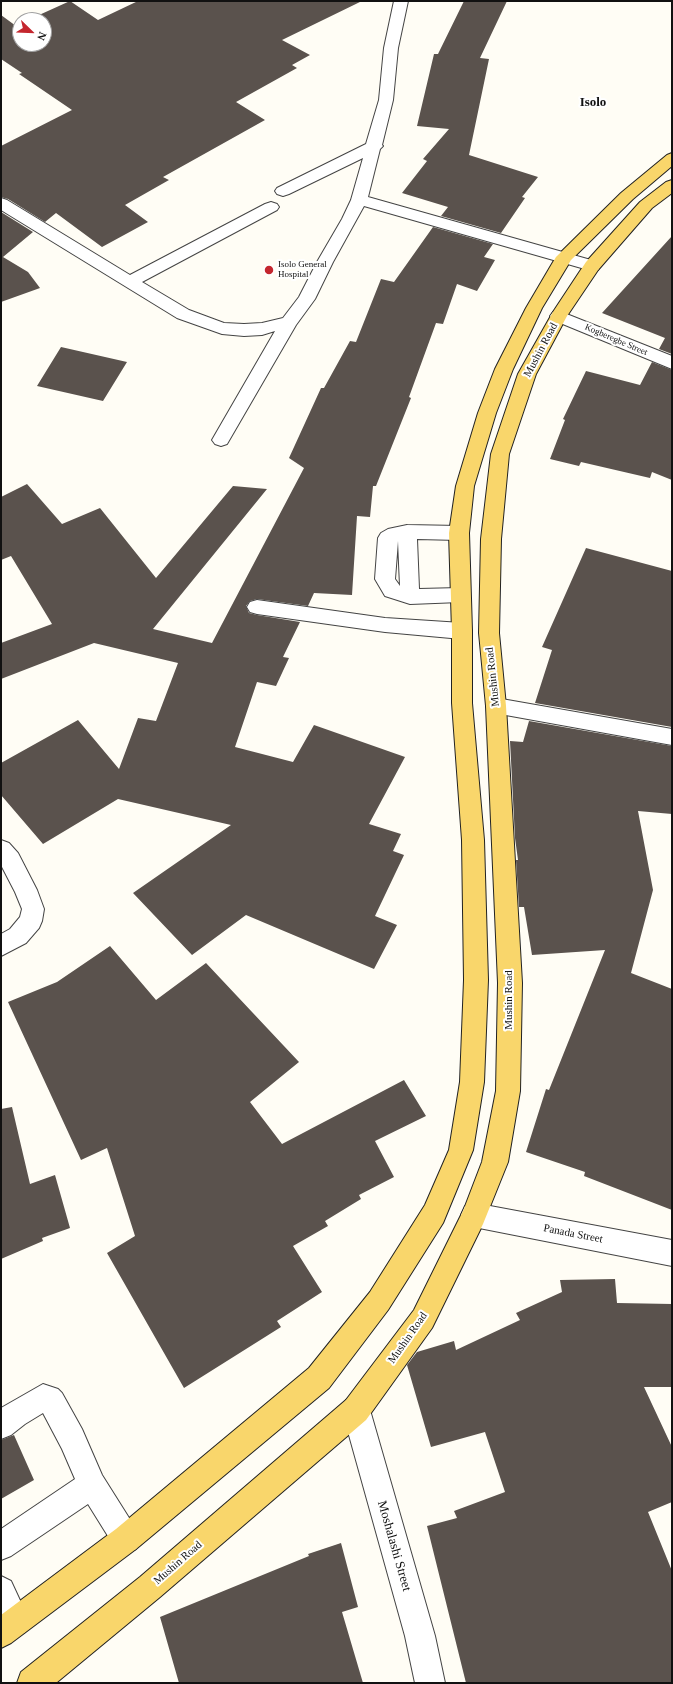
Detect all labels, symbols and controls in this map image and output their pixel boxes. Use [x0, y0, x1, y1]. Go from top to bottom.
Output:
north arrow [12, 12, 52, 52]
text: N [35, 30, 49, 42]
district label: Isolo [580, 95, 606, 111]
place label: Isolo General Hospital [278, 260, 327, 281]
marker: Isolo General Hospital [263, 264, 275, 276]
street label: Mushin Road [521, 321, 561, 379]
street label: Kogberegbe Street [583, 322, 649, 358]
street label: Mushin Road [483, 647, 503, 707]
street label: Mushin Road [502, 970, 516, 1030]
street label: Panada Street [542, 1222, 604, 1246]
street label: Mushin Road [386, 1310, 430, 1366]
street label: Moshalashi Street [374, 1499, 414, 1593]
street label: Mushin Road [151, 1538, 205, 1588]

